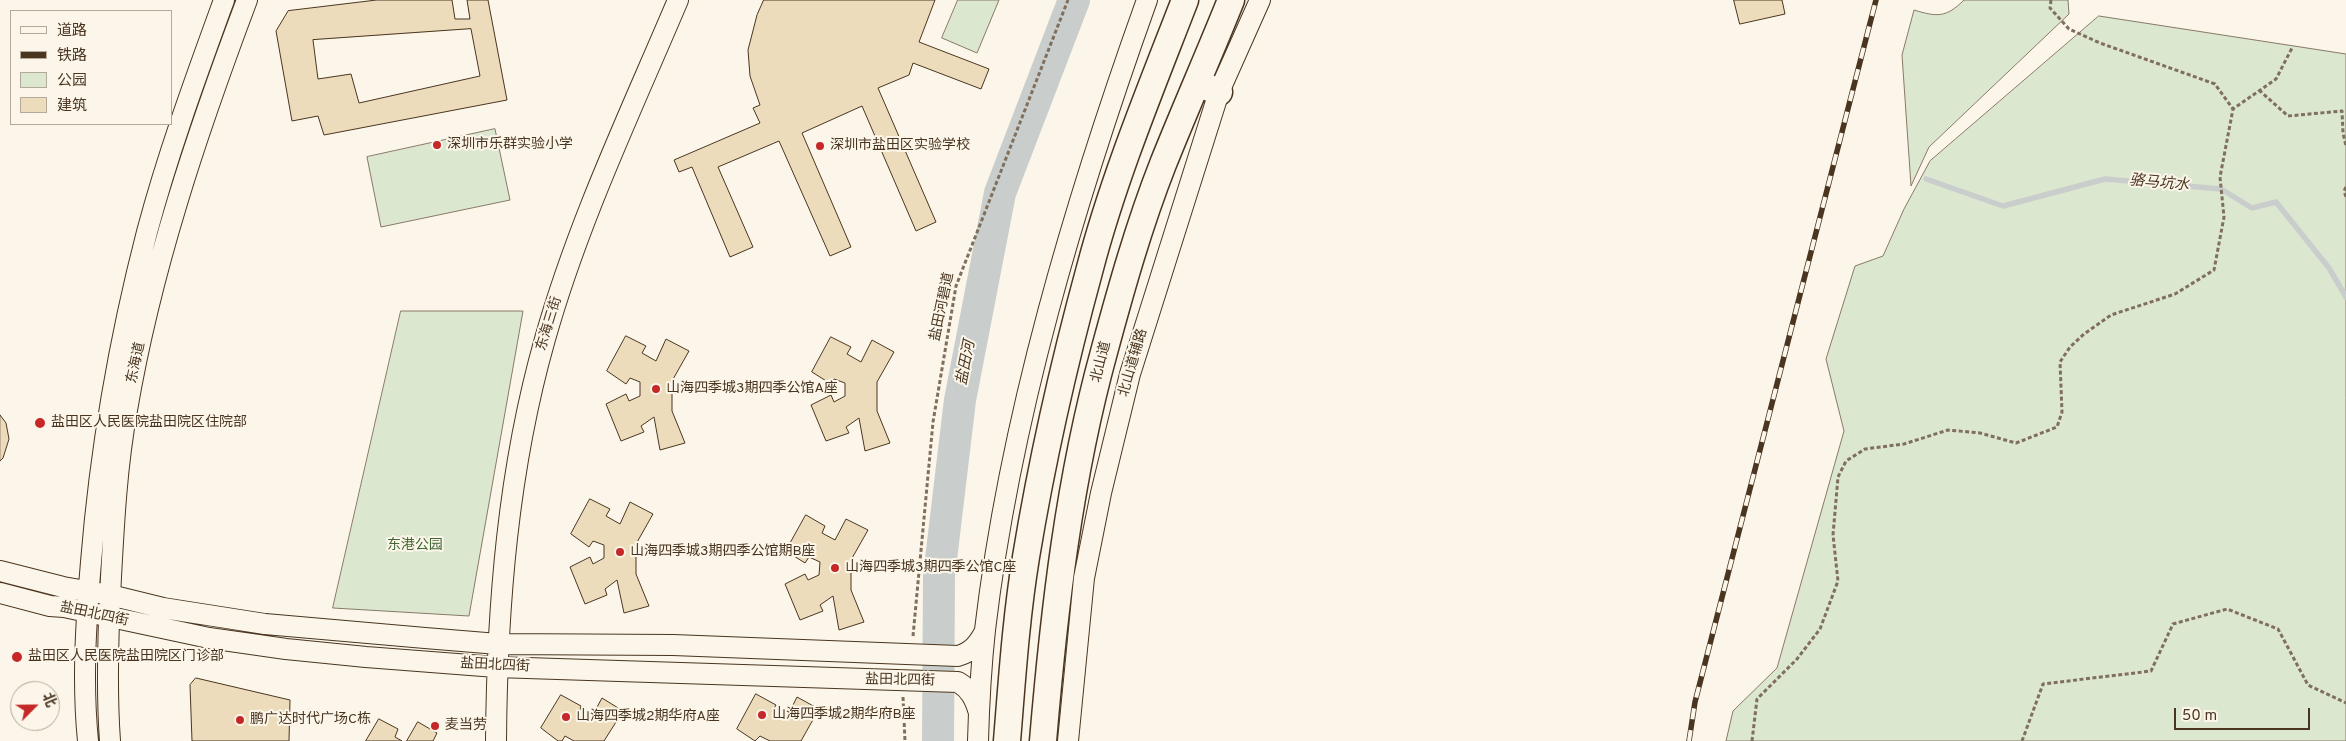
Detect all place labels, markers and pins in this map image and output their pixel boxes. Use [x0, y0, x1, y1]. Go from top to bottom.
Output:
place label: 深圳市乐群实验小学 [447, 137, 573, 153]
place label: 深圳市盐田区实验学校 [830, 138, 970, 154]
marker: 深圳市乐群实验小学 [431, 139, 443, 151]
marker: 深圳市盐田区实验学校 [814, 140, 826, 152]
place label: 山海四季城3期·四季公馆A座 [666, 381, 838, 397]
marker: 山海四季城3期·四季公馆A座 [650, 383, 662, 395]
place label: 盐田区人民医院盐田院区住院部 [51, 415, 247, 431]
marker: 盐田区人民医院盐田院区住院部 [33, 416, 47, 430]
place label: 山海四季城3期·四季公馆期B座 [630, 544, 816, 560]
marker: 山海四季城3期·四季公馆期B座 [614, 546, 626, 558]
place label: 山海四季城3期·四季公馆C座 [845, 560, 1016, 576]
marker: 山海四季城3期·四季公馆C座 [829, 562, 841, 574]
place label: 盐田区人民医院盐田院区门诊部 [28, 649, 224, 665]
marker: 盐田区人民医院盐田院区门诊部 [10, 650, 24, 664]
place label: 山海四季城2期·华府B座 [772, 707, 916, 723]
place label: 山海四季城2期·华府A座 [576, 709, 720, 725]
marker: 山海四季城2期·华府B座 [756, 709, 768, 721]
marker: 山海四季城2期·华府A座 [560, 711, 572, 723]
place label: 鹏广达时代广场C栋 [250, 712, 371, 728]
marker: 鹏广达时代广场C栋 [234, 714, 246, 726]
place label: 麦当劳 [445, 718, 487, 734]
marker: 麦当劳 [429, 720, 441, 732]

